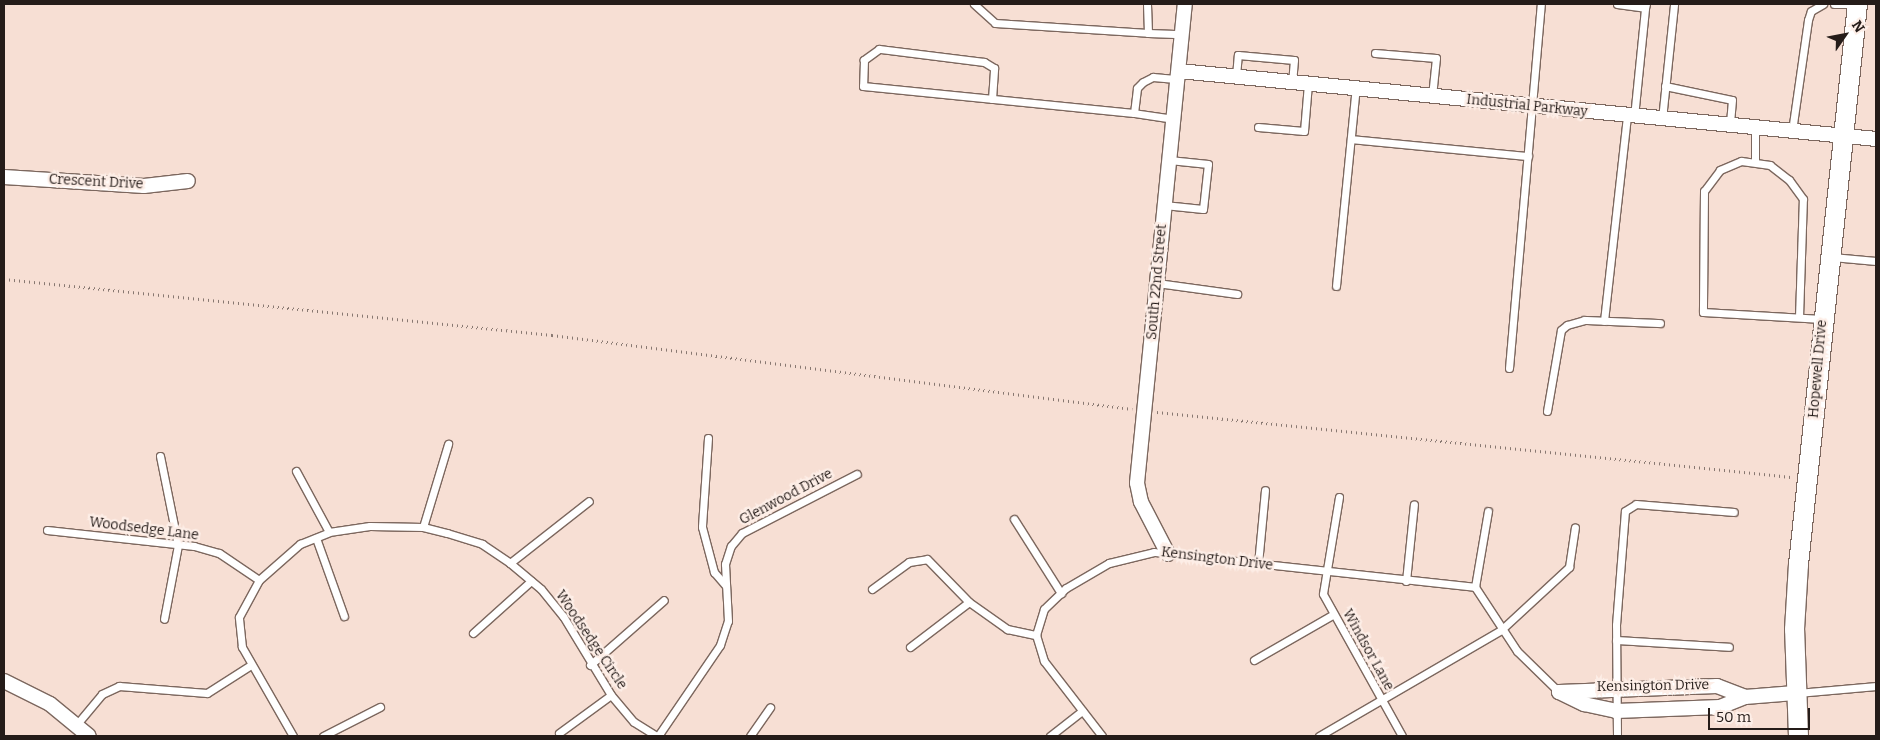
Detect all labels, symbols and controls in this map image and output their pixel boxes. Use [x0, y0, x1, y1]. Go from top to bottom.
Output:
north arrow [1820, 10, 1870, 60]
text: N [1848, 17, 1868, 36]
street label: Industrial Parkway [1466, 91, 1588, 121]
street label: Crescent Drive [48, 171, 144, 193]
street label: South 22nd Street [1144, 223, 1170, 341]
street label: Hopewell Drive [1805, 319, 1831, 419]
street label: Glenwood Drive [737, 465, 835, 529]
street label: Woodsedge Lane [88, 514, 200, 544]
street label: Kensington Drive [1160, 544, 1274, 574]
street label: Woodsedge Circle [552, 587, 630, 693]
street label: Windsor Lane [1339, 606, 1397, 694]
street label: Kensington Drive [1597, 677, 1709, 695]
scale bar [1710, 698, 1812, 730]
text: 50 m [1716, 708, 1751, 726]

